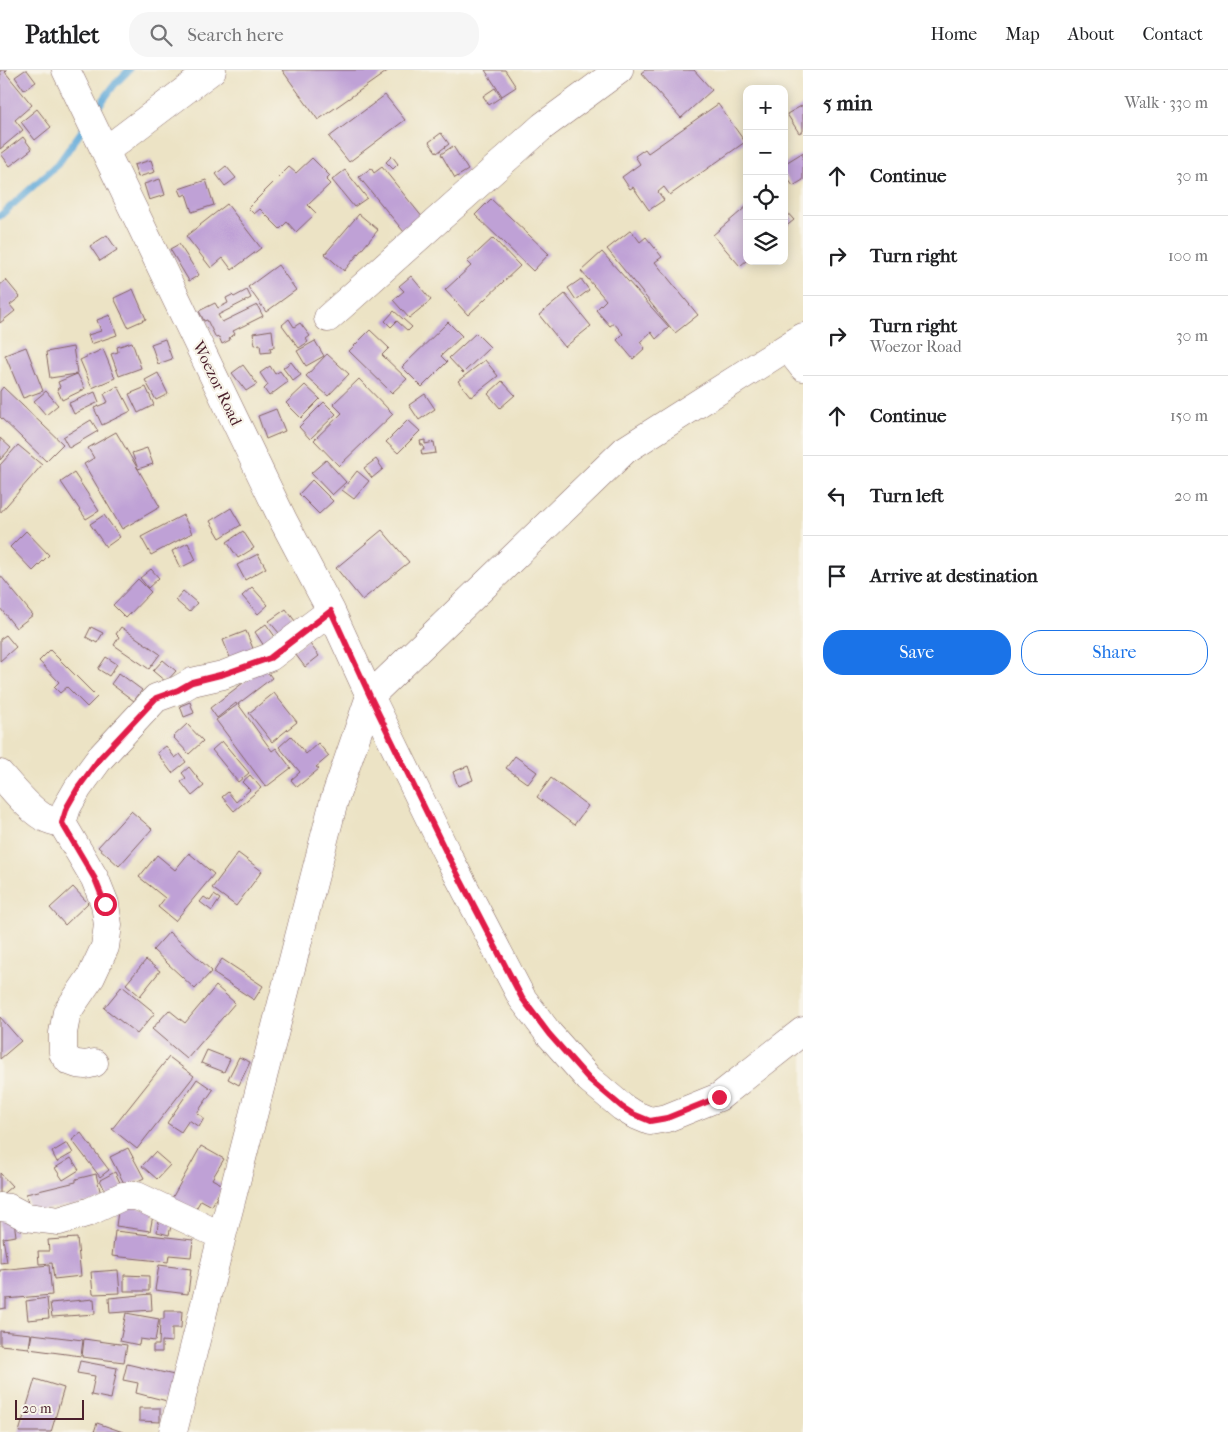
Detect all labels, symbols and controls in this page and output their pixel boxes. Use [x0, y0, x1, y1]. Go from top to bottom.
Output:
search box [129, 12, 479, 57]
text: Pathlet [25, 21, 99, 49]
icon: search [147, 21, 175, 49]
text: Search here [187, 24, 284, 46]
text: Home [930, 24, 977, 45]
text: Map [1005, 24, 1040, 45]
text: About [1068, 24, 1114, 45]
text: Contact [1142, 24, 1203, 45]
map controls [743, 85, 788, 265]
button: + [743, 85, 788, 130]
text: 5 min [823, 91, 872, 115]
text: Walk · 330 m [1125, 93, 1208, 112]
button: − [743, 130, 788, 175]
icon: ahead [823, 162, 851, 190]
text: Continue [870, 165, 946, 187]
text: 30 m [1176, 166, 1208, 185]
button: locate [743, 175, 788, 220]
button: layers [743, 220, 788, 265]
icon: right [823, 242, 851, 270]
text: Turn right [870, 245, 957, 267]
text: 100 m [1168, 246, 1208, 265]
text: Turn right [870, 315, 957, 337]
icon: right [823, 322, 851, 350]
text: 30 m [1176, 326, 1208, 345]
street label: Woezor Road [188, 337, 246, 429]
text: Woezor Road [870, 337, 962, 356]
icon: ahead [823, 402, 851, 430]
text: Continue [870, 405, 946, 427]
text: 150 m [1170, 406, 1208, 425]
icon: left [823, 482, 851, 510]
text: Turn left [870, 485, 944, 507]
text: 20 m [1174, 486, 1208, 505]
icon: arrive [823, 562, 851, 590]
text: Arrive at destination [870, 565, 1038, 587]
button: Save [823, 630, 1011, 675]
button: Share [1021, 630, 1208, 675]
route start [94, 893, 117, 916]
route end [708, 1086, 731, 1109]
scale bar [15, 1397, 84, 1420]
text: 20 m [22, 1400, 52, 1417]

